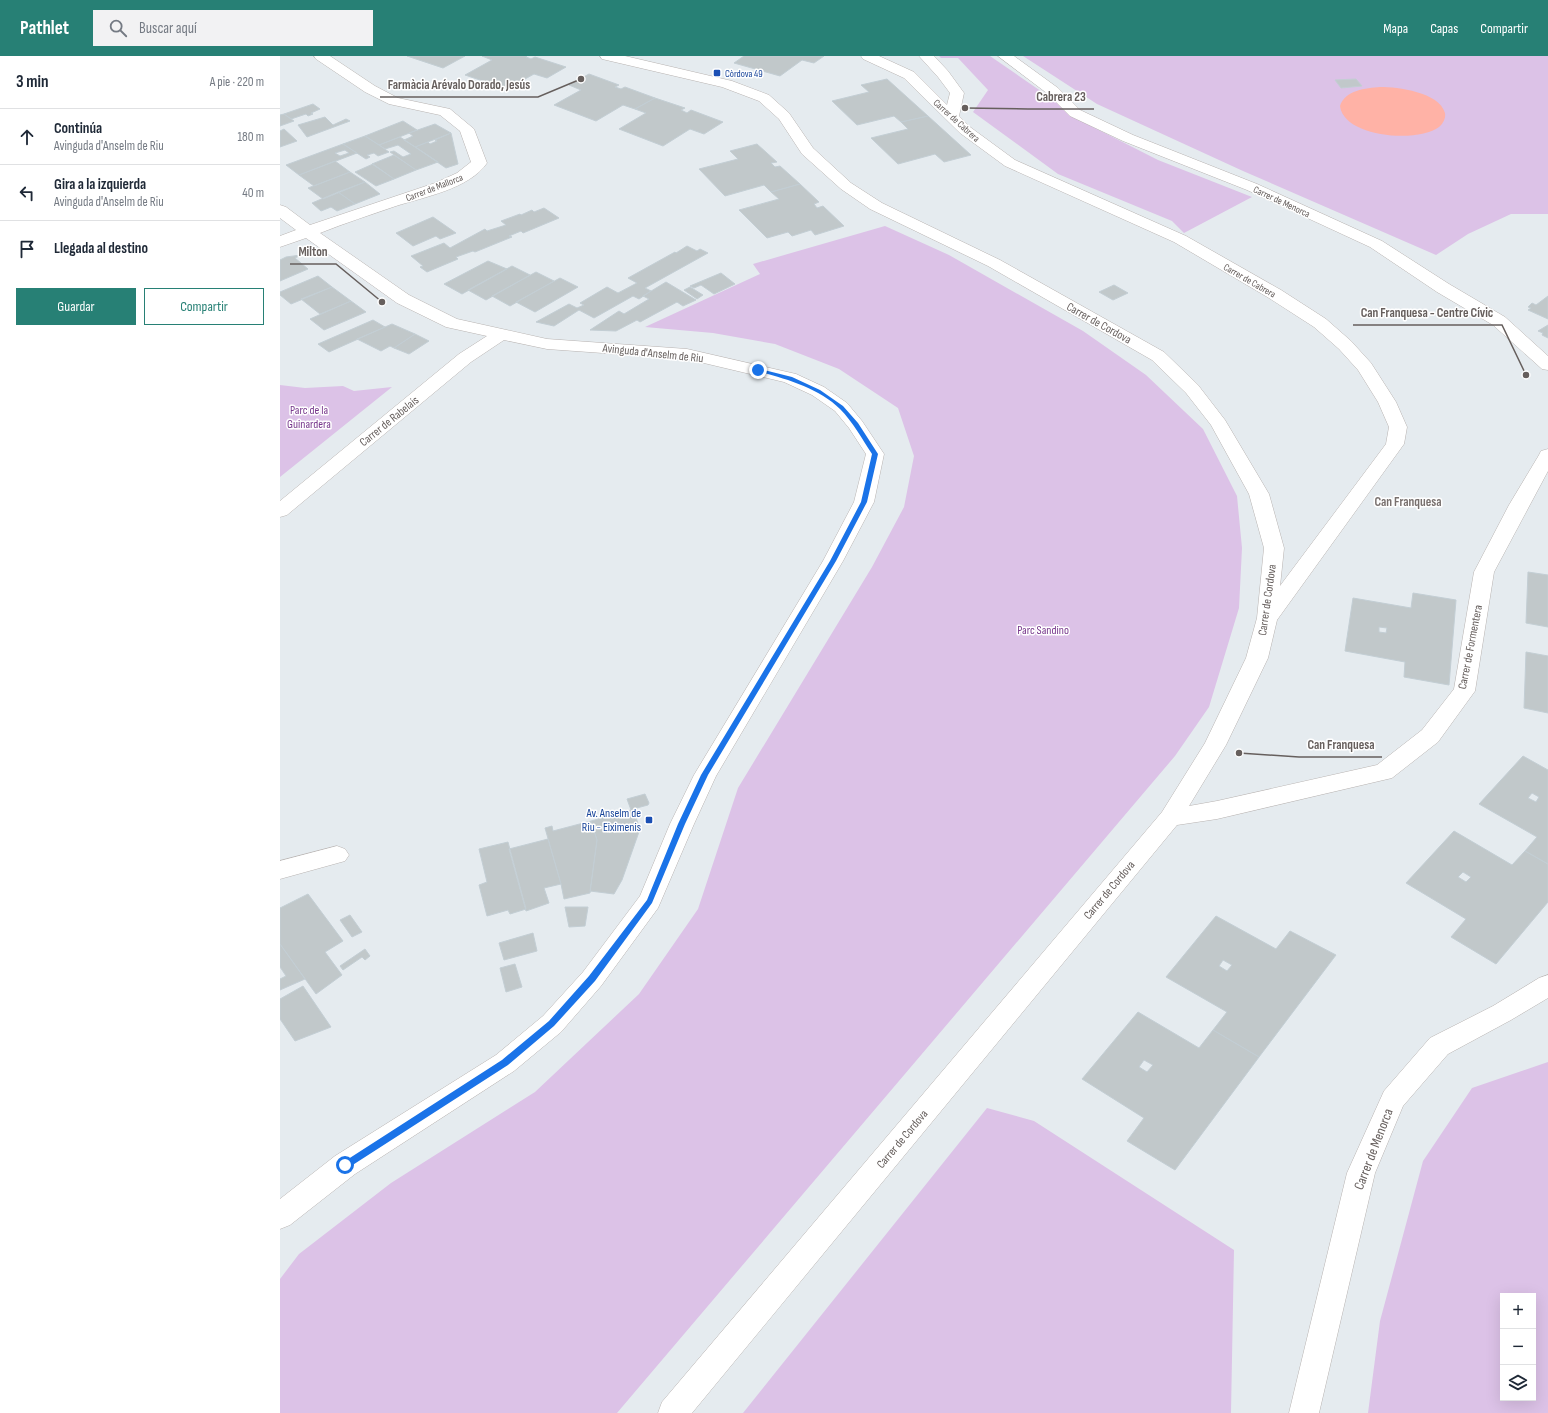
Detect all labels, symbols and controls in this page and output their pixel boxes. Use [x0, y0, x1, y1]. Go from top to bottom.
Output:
search box [93, 10, 373, 46]
text: Pathlet [20, 17, 69, 40]
icon: search [107, 17, 129, 39]
text: Buscar aquí [139, 19, 197, 38]
text: Mapa [1383, 20, 1408, 37]
text: Capas [1430, 20, 1458, 37]
text: Compartir [1480, 20, 1528, 37]
marker: Còrdova 49 [712, 68, 722, 78]
place label: Còrdova 49 [725, 68, 763, 80]
text: 3 min [16, 72, 49, 92]
callout: Farmàcia Arévalo Dorado, Jesús [380, 72, 538, 97]
text: A pie · 220 m [210, 74, 264, 90]
text: Farmàcia Arévalo Dorado, Jesús [388, 77, 530, 93]
callout: Cabrera 23 [1028, 84, 1094, 109]
text: Cabrera 23 [1036, 89, 1086, 105]
street label: Carrer de Cabrera [931, 97, 982, 145]
text: Continúa [54, 119, 102, 138]
icon: ahead [16, 126, 38, 148]
text: 180 m [238, 129, 264, 145]
text: Avinguda d'Anselm de Riu [54, 138, 164, 154]
street label: Carrer de Mallorca [404, 171, 465, 204]
text: Gira a la izquierda [54, 175, 146, 194]
icon: left [16, 182, 38, 204]
street label: Carrer de Menorca [1251, 184, 1312, 220]
text: 40 m [242, 185, 264, 201]
text: Avinguda d'Anselm de Riu [54, 194, 164, 210]
icon: arrive [16, 238, 38, 260]
text: Llegada al destino [54, 239, 148, 258]
callout: Milton [290, 239, 336, 264]
text: Milton [298, 244, 328, 260]
street label: Carrer de Cabrera [1221, 261, 1278, 301]
button: Guardar [16, 288, 136, 325]
button: Compartir [144, 288, 264, 325]
street label: Carrer de Cordova [1064, 299, 1134, 348]
callout: Can Franquesa - Centre Cívic [1353, 300, 1502, 325]
text: Can Franquesa - Centre Cívic [1361, 305, 1494, 321]
street label: Avinguda d'Anselm de Riu [601, 341, 704, 366]
route end [749, 361, 767, 379]
street label: Carrer de Rabelais [357, 393, 422, 450]
park label: Parc de la Guinardera [287, 403, 331, 432]
district label: Can Franquesa [1374, 494, 1442, 510]
street label: Carrer de Cordova [1255, 563, 1280, 637]
street label: Carrer de Formentera [1455, 603, 1486, 691]
park label: Parc Sandino [1017, 623, 1069, 638]
callout: Can Franquesa [1299, 732, 1382, 757]
text: Can Franquesa [1307, 737, 1375, 753]
place label: Av. Anselm de Riu - Eiximenis [582, 806, 641, 835]
marker: Av. Anselm de Riu - Eiximenis [644, 815, 654, 825]
street label: Carrer de Cordova [1081, 858, 1138, 923]
street label: Carrer de Menorca [1350, 1106, 1397, 1192]
street label: Carrer de Cordova [874, 1107, 931, 1172]
route start [336, 1156, 354, 1174]
map controls [1500, 1293, 1536, 1401]
button: + [1500, 1293, 1536, 1329]
button: − [1500, 1329, 1536, 1365]
button: layers [1500, 1365, 1536, 1401]

